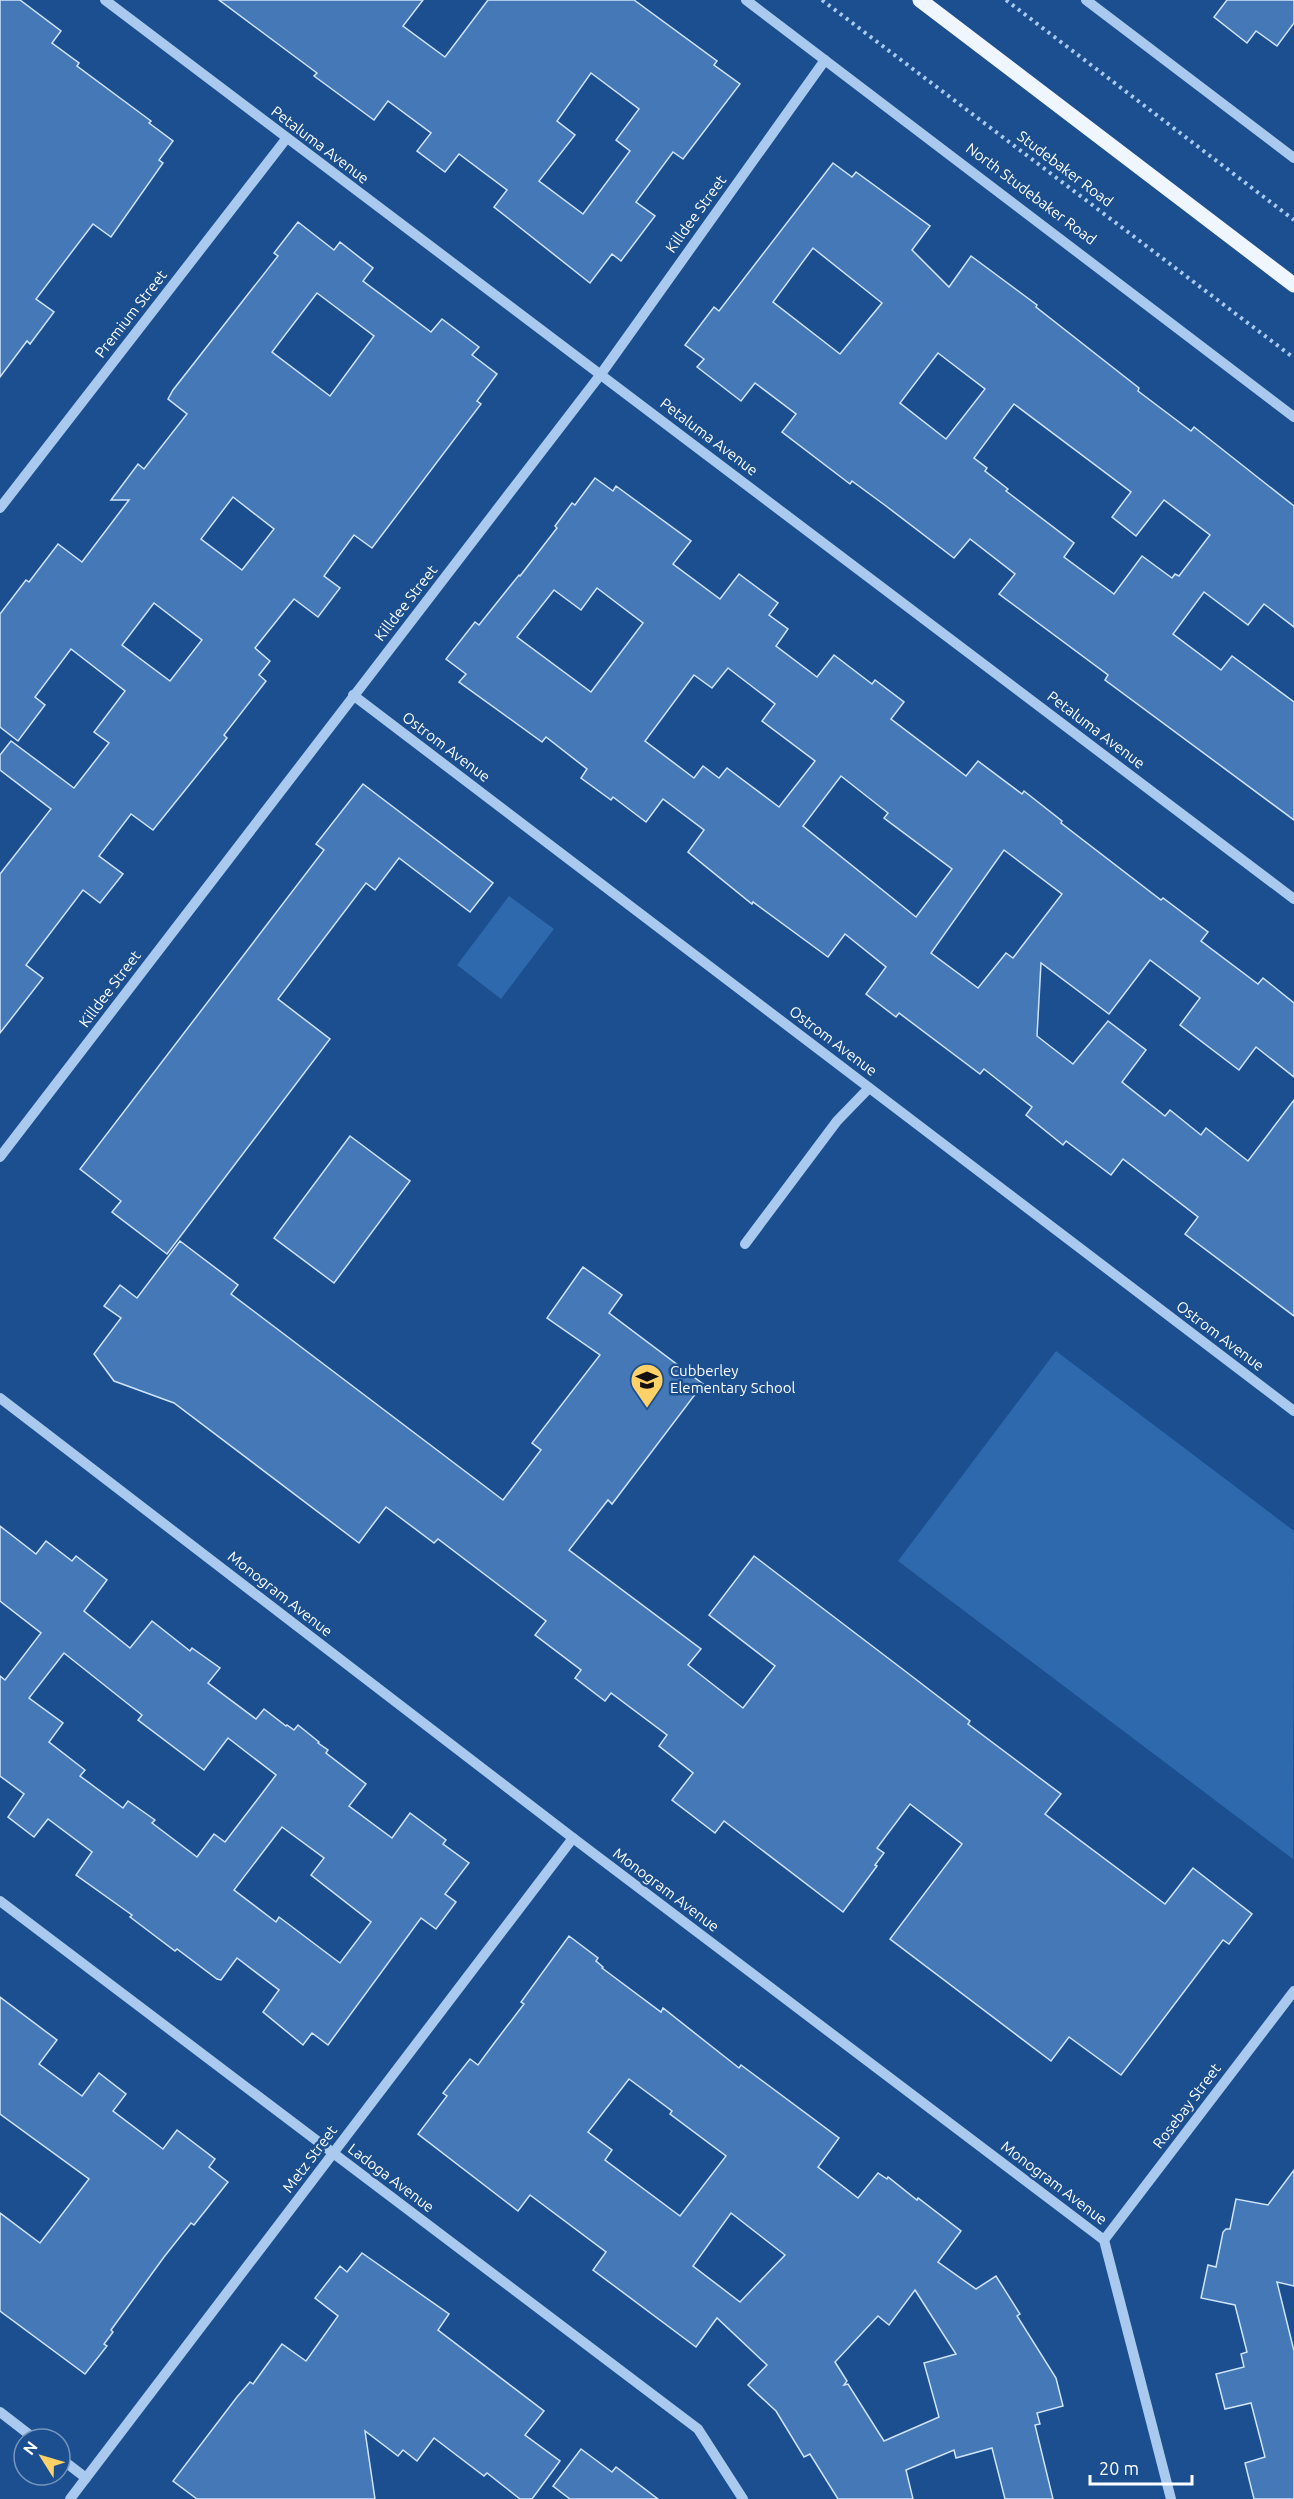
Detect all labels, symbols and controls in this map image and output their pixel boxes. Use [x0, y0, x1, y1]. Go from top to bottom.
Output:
street label: Petaluma Avenue [268, 102, 372, 187]
street label: Studebaker Road [1014, 127, 1116, 210]
street label: North Studebaker Road [963, 139, 1100, 248]
street label: Killdee Street [662, 172, 729, 256]
street label: Premium Street [91, 266, 170, 361]
street label: Petaluma Avenue [657, 394, 761, 479]
street label: Killdee Street [371, 561, 441, 644]
street label: Petaluma Avenue [1044, 687, 1148, 772]
street label: Ostrom Avenue [399, 708, 494, 785]
street label: Killdee Street [75, 947, 144, 1030]
street label: Ostrom Avenue [786, 1002, 881, 1079]
street label: Ostrom Avenue [1173, 1297, 1268, 1374]
school or university icon: Cubberley Elementary School [629, 1362, 665, 1409]
place label: Cubberley Elementary School [670, 1362, 796, 1396]
street label: Monogram Avenue [225, 1547, 336, 1640]
street label: Monogram Avenue [610, 1844, 723, 1935]
street label: Rosebay Street [1149, 2060, 1224, 2152]
street label: Metz Street [279, 2122, 340, 2196]
street label: Monogram Avenue [998, 2137, 1111, 2228]
street label: Ladoga Avenue [345, 2140, 438, 2215]
north arrow [12, 2427, 72, 2487]
text: N [19, 2438, 41, 2458]
scale bar [1090, 2448, 1192, 2486]
text: 20 m [1099, 2458, 1139, 2478]

